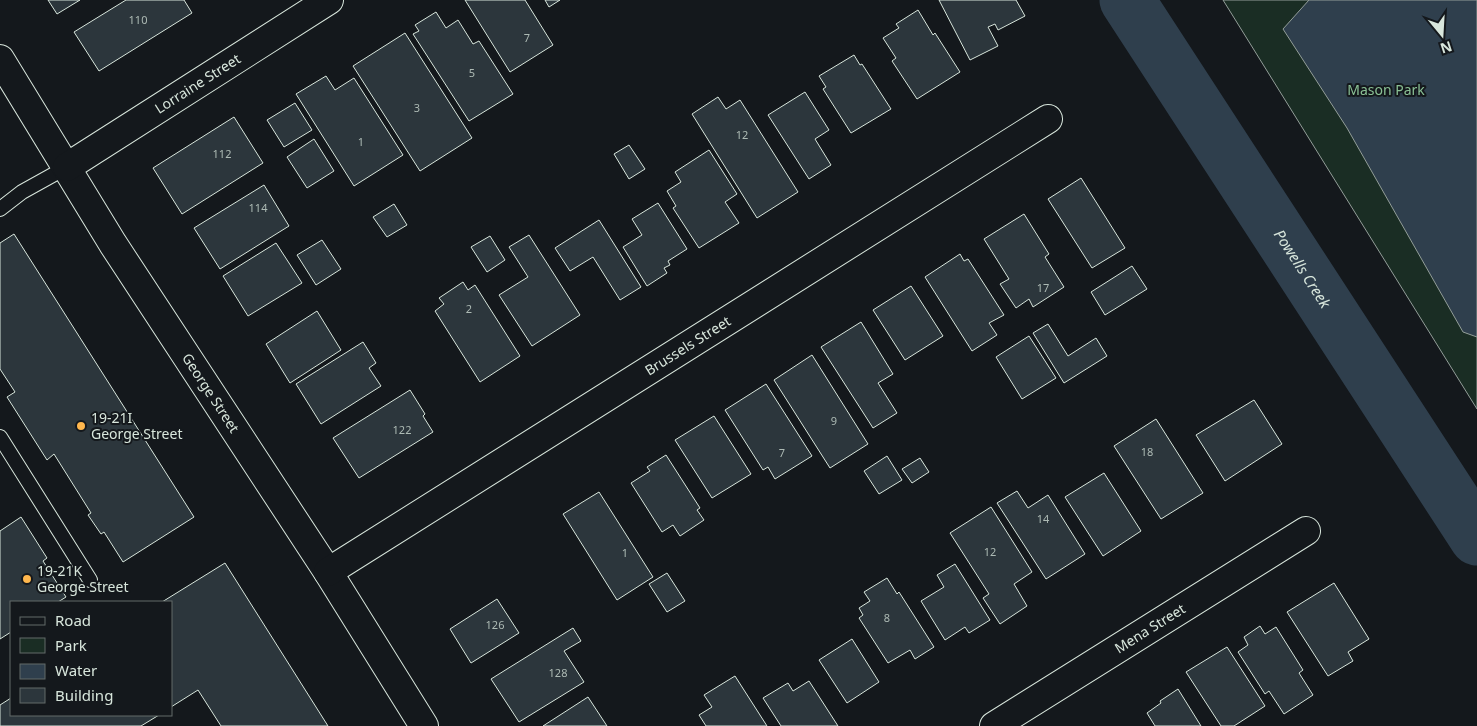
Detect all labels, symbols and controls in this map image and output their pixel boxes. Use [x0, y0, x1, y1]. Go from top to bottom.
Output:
north arrow [1417, 10, 1467, 60]
house number: 110 [129, 12, 147, 27]
house number: 7 [524, 30, 530, 45]
text: N [1438, 37, 1455, 59]
street label: Lorraine Street [151, 49, 244, 118]
house number: 5 [469, 65, 475, 80]
park label: Mason Park [1347, 80, 1425, 99]
house number: 3 [414, 100, 420, 115]
house number: 12 [736, 127, 748, 142]
house number: 1 [358, 134, 364, 149]
house number: 112 [213, 146, 231, 161]
house number: 114 [249, 200, 268, 215]
water label: Powells Creek [1270, 225, 1336, 312]
house number: 17 [1037, 280, 1049, 295]
house number: 2 [466, 301, 472, 316]
street label: Brussels Street [641, 311, 734, 379]
street label: George Street [178, 349, 244, 436]
place label: 19-21I George Street [91, 408, 182, 443]
house number: 9 [831, 413, 837, 428]
marker: 19-21I George Street [75, 420, 87, 432]
house number: 122 [393, 422, 411, 437]
house number: 18 [1141, 444, 1153, 459]
house number: 7 [779, 445, 785, 460]
house number: 14 [1037, 511, 1050, 526]
house number: 12 [984, 544, 996, 559]
house number: 1 [622, 545, 628, 560]
place label: 19-21K George Street [37, 561, 128, 596]
marker: 19-21K George Street [21, 573, 33, 585]
street label: Mena Street [1111, 599, 1189, 657]
legend [10, 601, 172, 716]
text: Road [55, 610, 91, 630]
house number: 8 [884, 610, 890, 625]
house number: 126 [486, 617, 504, 632]
text: Park [55, 635, 87, 655]
text: Water [55, 660, 97, 680]
house number: 128 [549, 665, 567, 680]
text: Building [55, 685, 113, 705]

